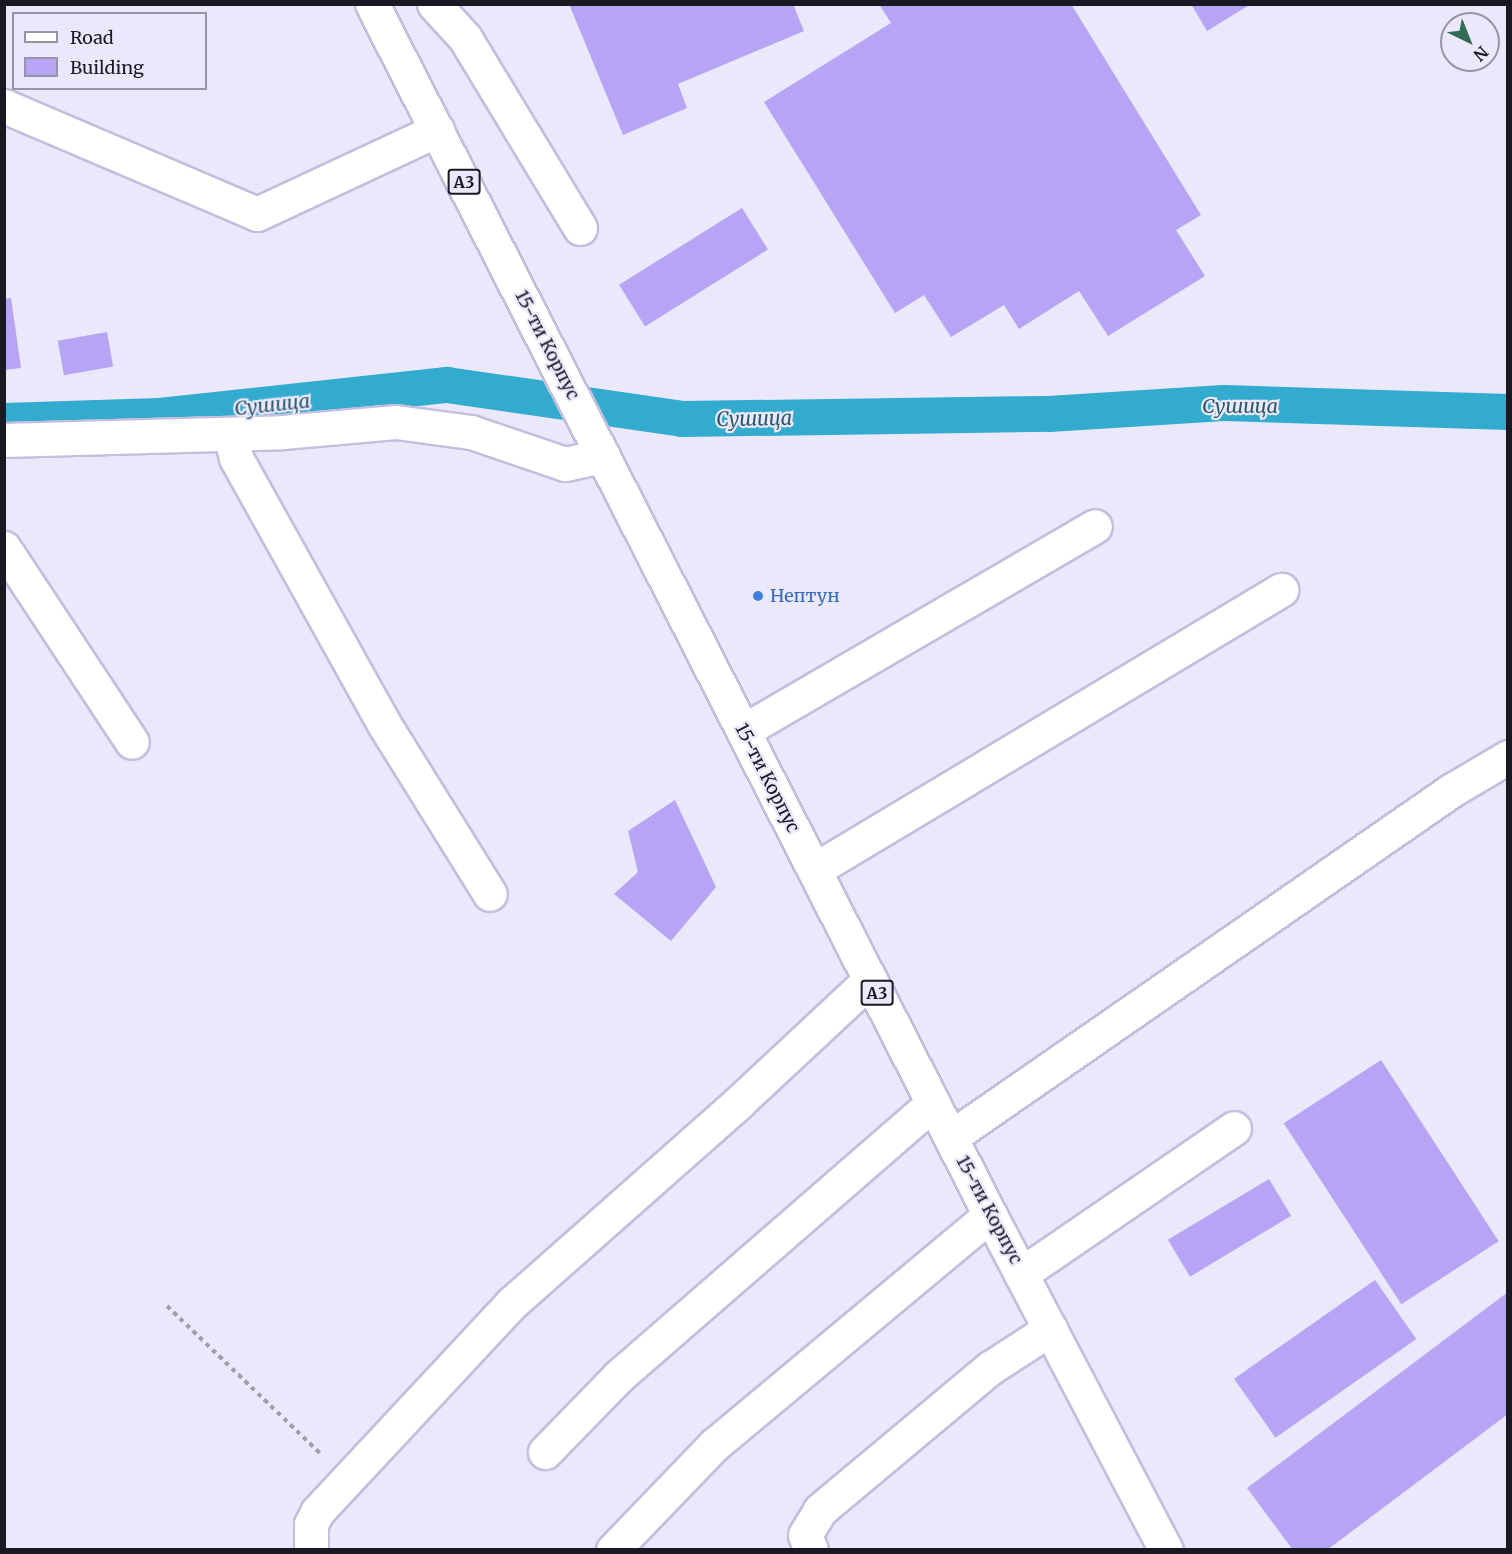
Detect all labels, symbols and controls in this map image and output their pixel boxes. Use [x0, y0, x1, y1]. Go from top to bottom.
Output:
legend [12, 12, 207, 90]
north arrow [1440, 12, 1500, 72]
text: Road [70, 26, 114, 49]
text: N [1469, 42, 1492, 65]
text: Building [70, 56, 144, 79]
road number: A3 [448, 169, 480, 195]
street label: 15-ти Корпус [510, 287, 584, 403]
water label: Сушица [233, 388, 311, 420]
water label: Сушица [1202, 393, 1278, 417]
water label: Сушица [716, 405, 792, 431]
place label: Нептун [770, 585, 840, 607]
marker: Нептун [751, 589, 765, 603]
street label: 15-ти Корпус [730, 720, 804, 836]
road number: A3 [860, 980, 894, 1006]
street label: 15-ти Корпус [951, 1152, 1027, 1268]

